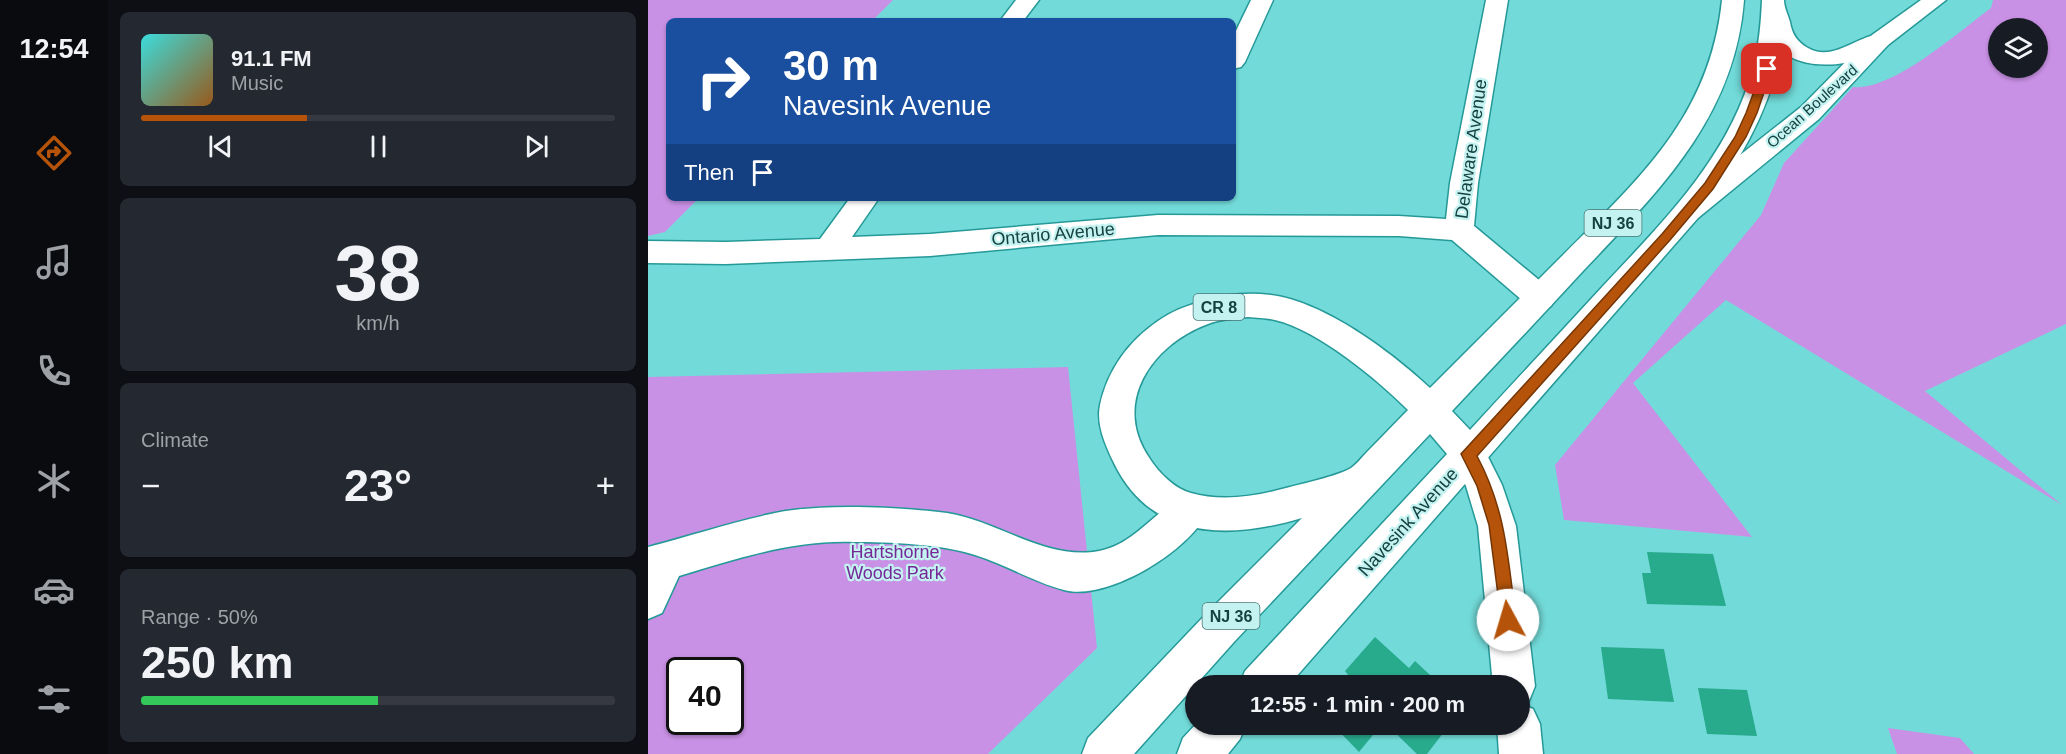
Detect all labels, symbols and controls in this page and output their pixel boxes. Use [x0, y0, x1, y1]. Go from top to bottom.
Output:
map controls [1988, 18, 2048, 78]
button: layers [1988, 18, 2048, 78]
text: 12:54 [19, 34, 89, 64]
icon: right [684, 42, 762, 120]
text: 30 m [783, 42, 879, 89]
pin [1741, 43, 1792, 94]
text: 91.1 FM [231, 46, 312, 71]
icon: arrive [1750, 52, 1783, 85]
street label: Ocean Boulevard [1763, 61, 1861, 151]
text: Music [231, 72, 283, 94]
street label: Delaware Avenue [1451, 78, 1491, 220]
text: Navesink Avenue [783, 91, 991, 121]
icon: previous [204, 130, 237, 163]
icon: pause [362, 130, 395, 163]
icon: next [520, 130, 553, 163]
icon: directions [33, 132, 75, 174]
icon: arrive [746, 156, 779, 189]
text: Then [684, 160, 734, 185]
road number: NJ 36 [1584, 210, 1642, 236]
street label: Ontario Avenue [990, 219, 1116, 249]
text: 38 [335, 229, 421, 317]
icon: music [33, 241, 75, 283]
road number: CR 8 [1194, 294, 1244, 320]
text: km/h [356, 312, 400, 334]
icon: phone [33, 350, 75, 392]
text: Climate [141, 429, 209, 451]
icon: climate [33, 460, 75, 502]
text: 23° [344, 460, 412, 511]
street label: Navesink Avenue [1354, 464, 1462, 580]
text: − [141, 467, 160, 504]
text: + [596, 467, 615, 504]
park label: Hartshorne Woods Park [846, 542, 945, 583]
icon: car [33, 569, 75, 611]
position arrow [1476, 588, 1540, 652]
road number: NJ 36 [1202, 603, 1260, 629]
text: Range · 50% [141, 606, 258, 628]
text: 250 km [141, 637, 294, 688]
speed limit sign: 40 [666, 657, 744, 735]
icon: filters [33, 678, 75, 720]
text: 12:55 · 1 min · 200 m [1250, 692, 1465, 717]

